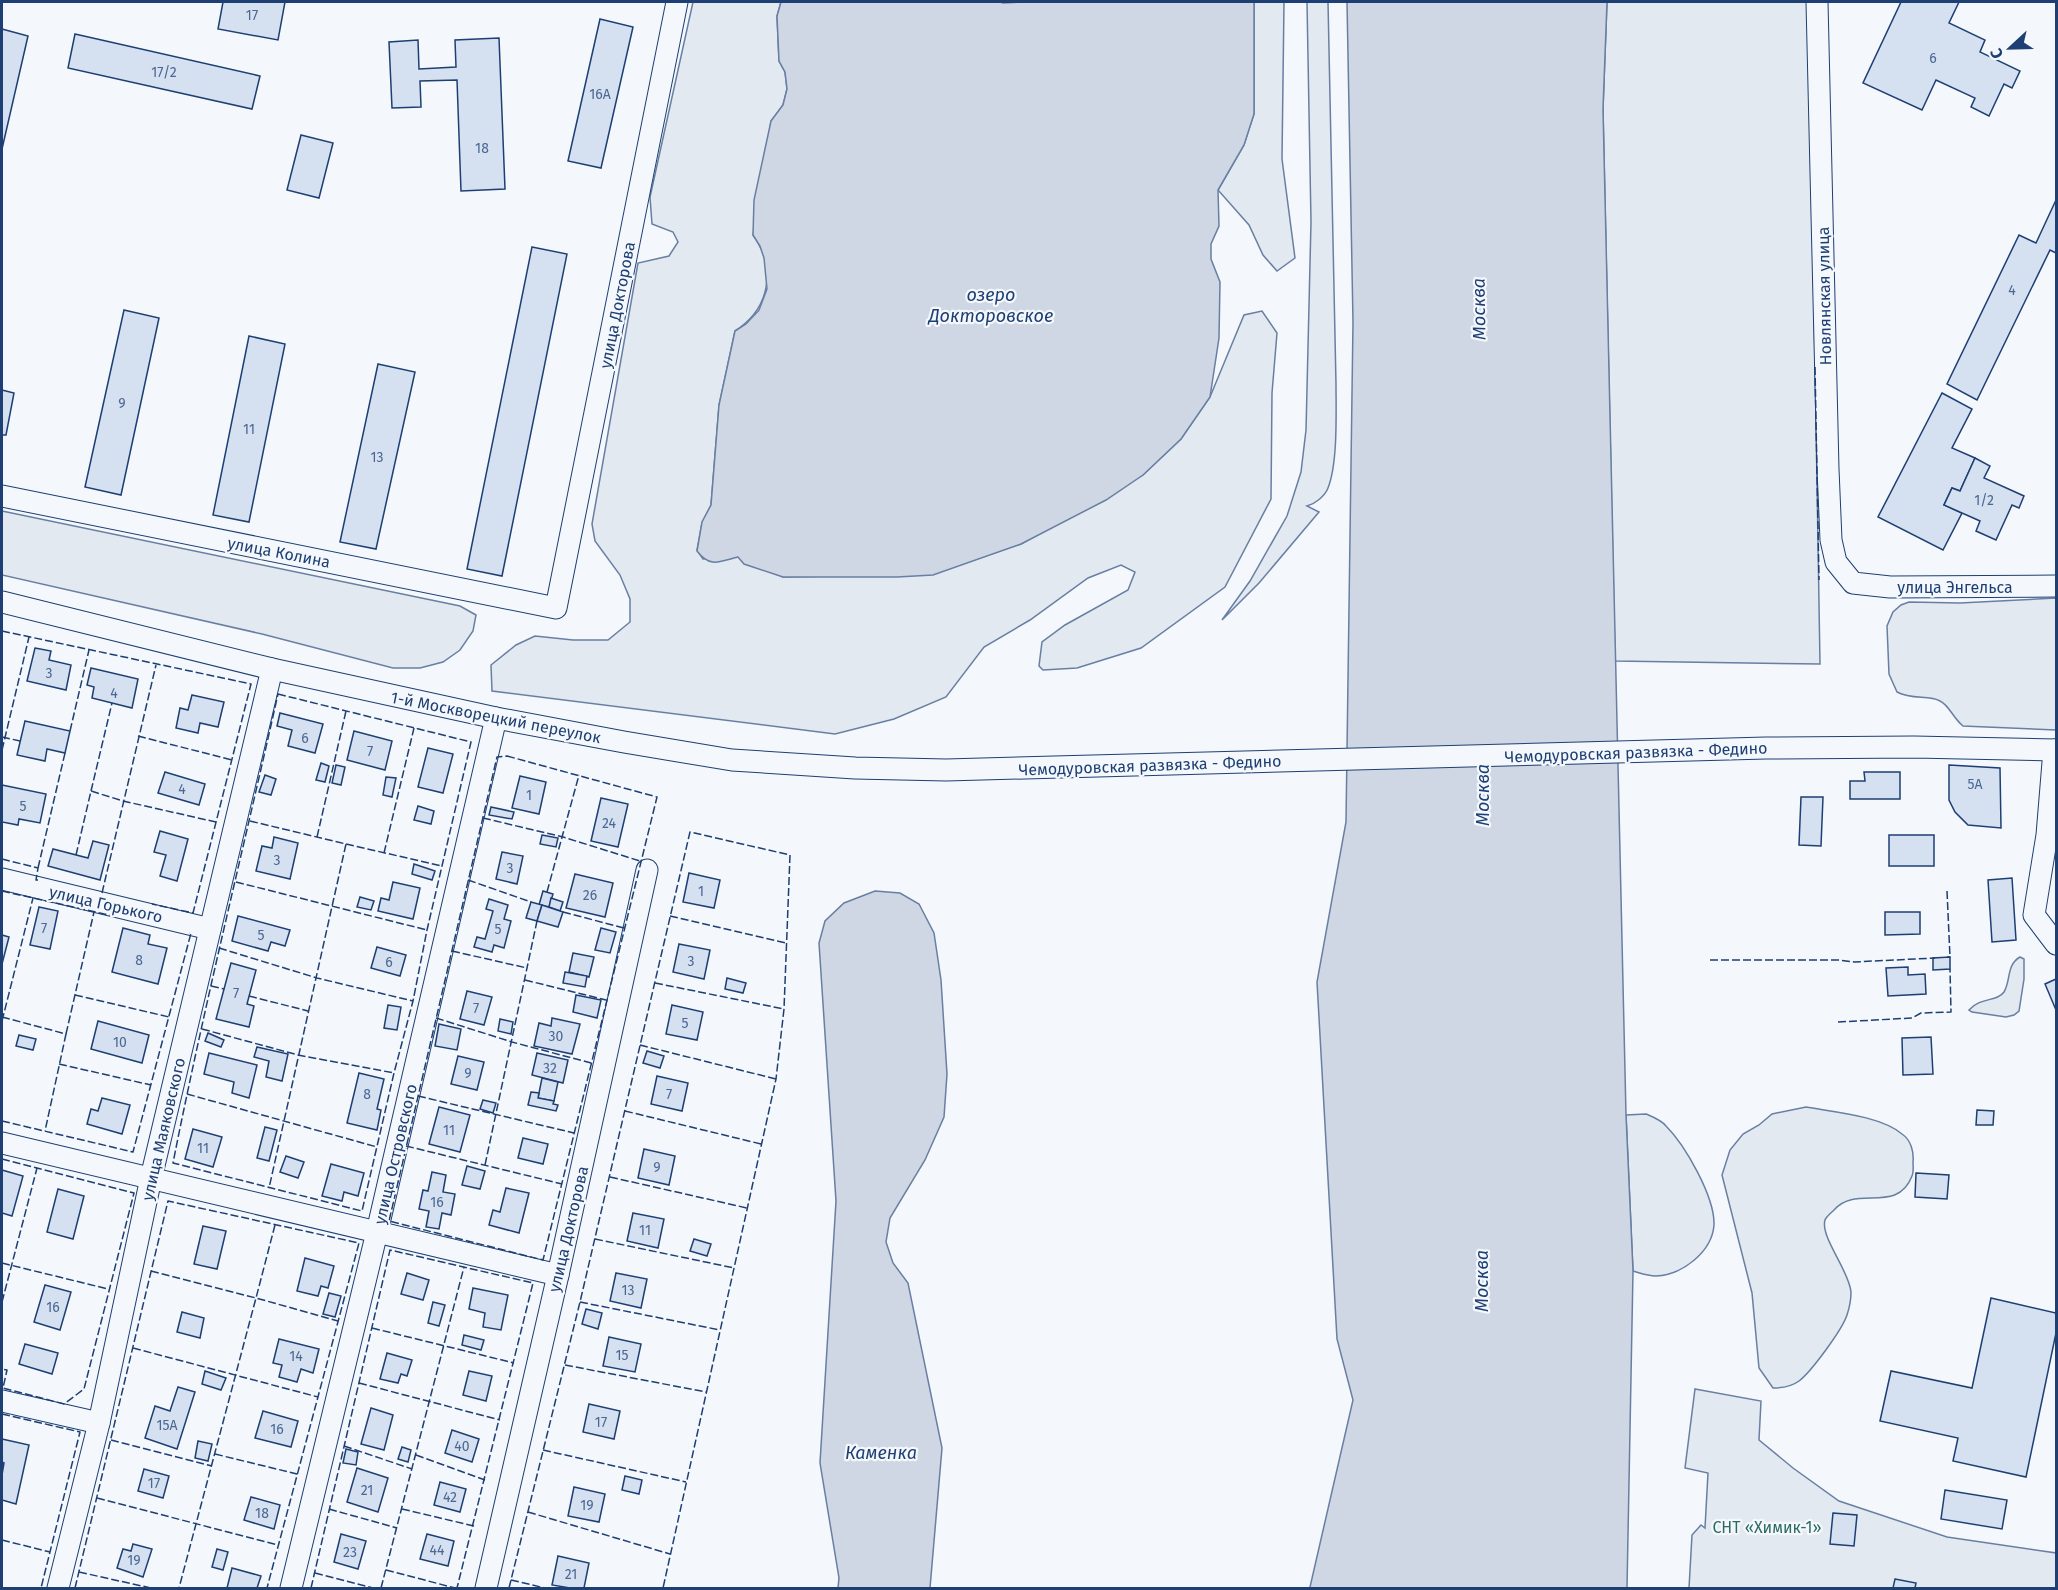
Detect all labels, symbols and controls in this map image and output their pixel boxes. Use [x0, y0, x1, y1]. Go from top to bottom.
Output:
house number: 17 [246, 7, 258, 24]
north arrow [1980, 18, 2040, 78]
text: С [1986, 45, 2007, 61]
house number: 6 [1929, 50, 1937, 67]
house number: 17/2 [151, 64, 177, 81]
house number: 16А [589, 86, 611, 103]
house number: 18 [475, 140, 489, 157]
street label: Новлянская улица [1814, 227, 1835, 365]
street label: улица Докторова [596, 240, 639, 370]
water label: Москва [1467, 278, 1491, 340]
house number: 4 [2008, 282, 2016, 299]
water label: озеро Докторовское [927, 284, 1053, 327]
house number: 9 [118, 395, 126, 412]
house number: 11 [243, 421, 255, 438]
house number: 13 [370, 449, 384, 466]
house number: 1/2 [1974, 492, 1994, 509]
street label: улица Колина [226, 533, 332, 572]
street label: улица Энгельса [1897, 578, 2013, 597]
house number: 3 [46, 665, 53, 682]
house number: 4 [110, 685, 118, 702]
street label: 1-й Москворецкий переулок [389, 688, 603, 747]
house number: 6 [301, 730, 309, 747]
street label: Чемодуровская развязка - Федино [1504, 738, 1768, 767]
house number: 7 [367, 743, 373, 760]
street label: Чемодуровская развязка - Федино [1018, 751, 1282, 780]
water label: Москва [1472, 764, 1494, 826]
house number: 5А [1967, 776, 1983, 793]
house number: 4 [178, 781, 186, 798]
house number: 1 [526, 787, 532, 804]
house number: 5 [19, 798, 27, 815]
house number: 24 [602, 815, 617, 832]
house number: 3 [274, 852, 281, 869]
house number: 3 [507, 860, 514, 877]
street label: улица Горького [47, 882, 164, 927]
house number: 1 [698, 883, 704, 900]
house number: 26 [583, 887, 597, 904]
house number: 7 [41, 920, 47, 937]
house number: 5 [494, 921, 502, 938]
house number: 5 [257, 927, 265, 944]
house number: 8 [135, 952, 143, 969]
house number: 3 [688, 953, 695, 970]
house number: 6 [385, 954, 393, 971]
house number: 7 [233, 985, 239, 1002]
house number: 7 [473, 1000, 479, 1017]
house number: 5 [681, 1015, 689, 1032]
house number: 30 [549, 1028, 564, 1045]
house number: 10 [113, 1034, 127, 1051]
street label: улица Маяковского [138, 1056, 189, 1202]
house number: 32 [543, 1060, 557, 1077]
house number: 9 [464, 1065, 472, 1082]
street label: улица Островского [370, 1082, 421, 1226]
house number: 8 [363, 1086, 371, 1103]
house number: 7 [666, 1086, 672, 1103]
house number: 11 [443, 1122, 455, 1139]
house number: 11 [197, 1140, 209, 1157]
house number: 9 [653, 1159, 661, 1176]
street label: улица Докторова [545, 1164, 592, 1294]
house number: 16 [430, 1194, 444, 1211]
house number: 11 [639, 1222, 651, 1239]
water label: Москва [1471, 1250, 1493, 1312]
house number: 13 [621, 1282, 635, 1299]
house number: 16 [46, 1299, 60, 1316]
house number: 15 [615, 1347, 629, 1364]
house number: 14 [289, 1348, 303, 1365]
house number: 17 [595, 1414, 607, 1431]
house number: 15А [156, 1417, 178, 1434]
house number: 16 [270, 1421, 284, 1438]
house number: 40 [454, 1438, 470, 1455]
water label: Каменка [845, 1442, 917, 1464]
house number: 17 [148, 1475, 160, 1492]
house number: 21 [361, 1482, 373, 1499]
house number: 42 [443, 1489, 457, 1506]
house number: 19 [580, 1497, 594, 1514]
house number: 18 [255, 1505, 269, 1522]
park label: СНТ «Химик-1» [1712, 1518, 1822, 1537]
house number: 44 [430, 1542, 445, 1559]
house number: 23 [343, 1544, 357, 1561]
house number: 19 [127, 1552, 141, 1569]
house number: 21 [565, 1566, 577, 1583]

